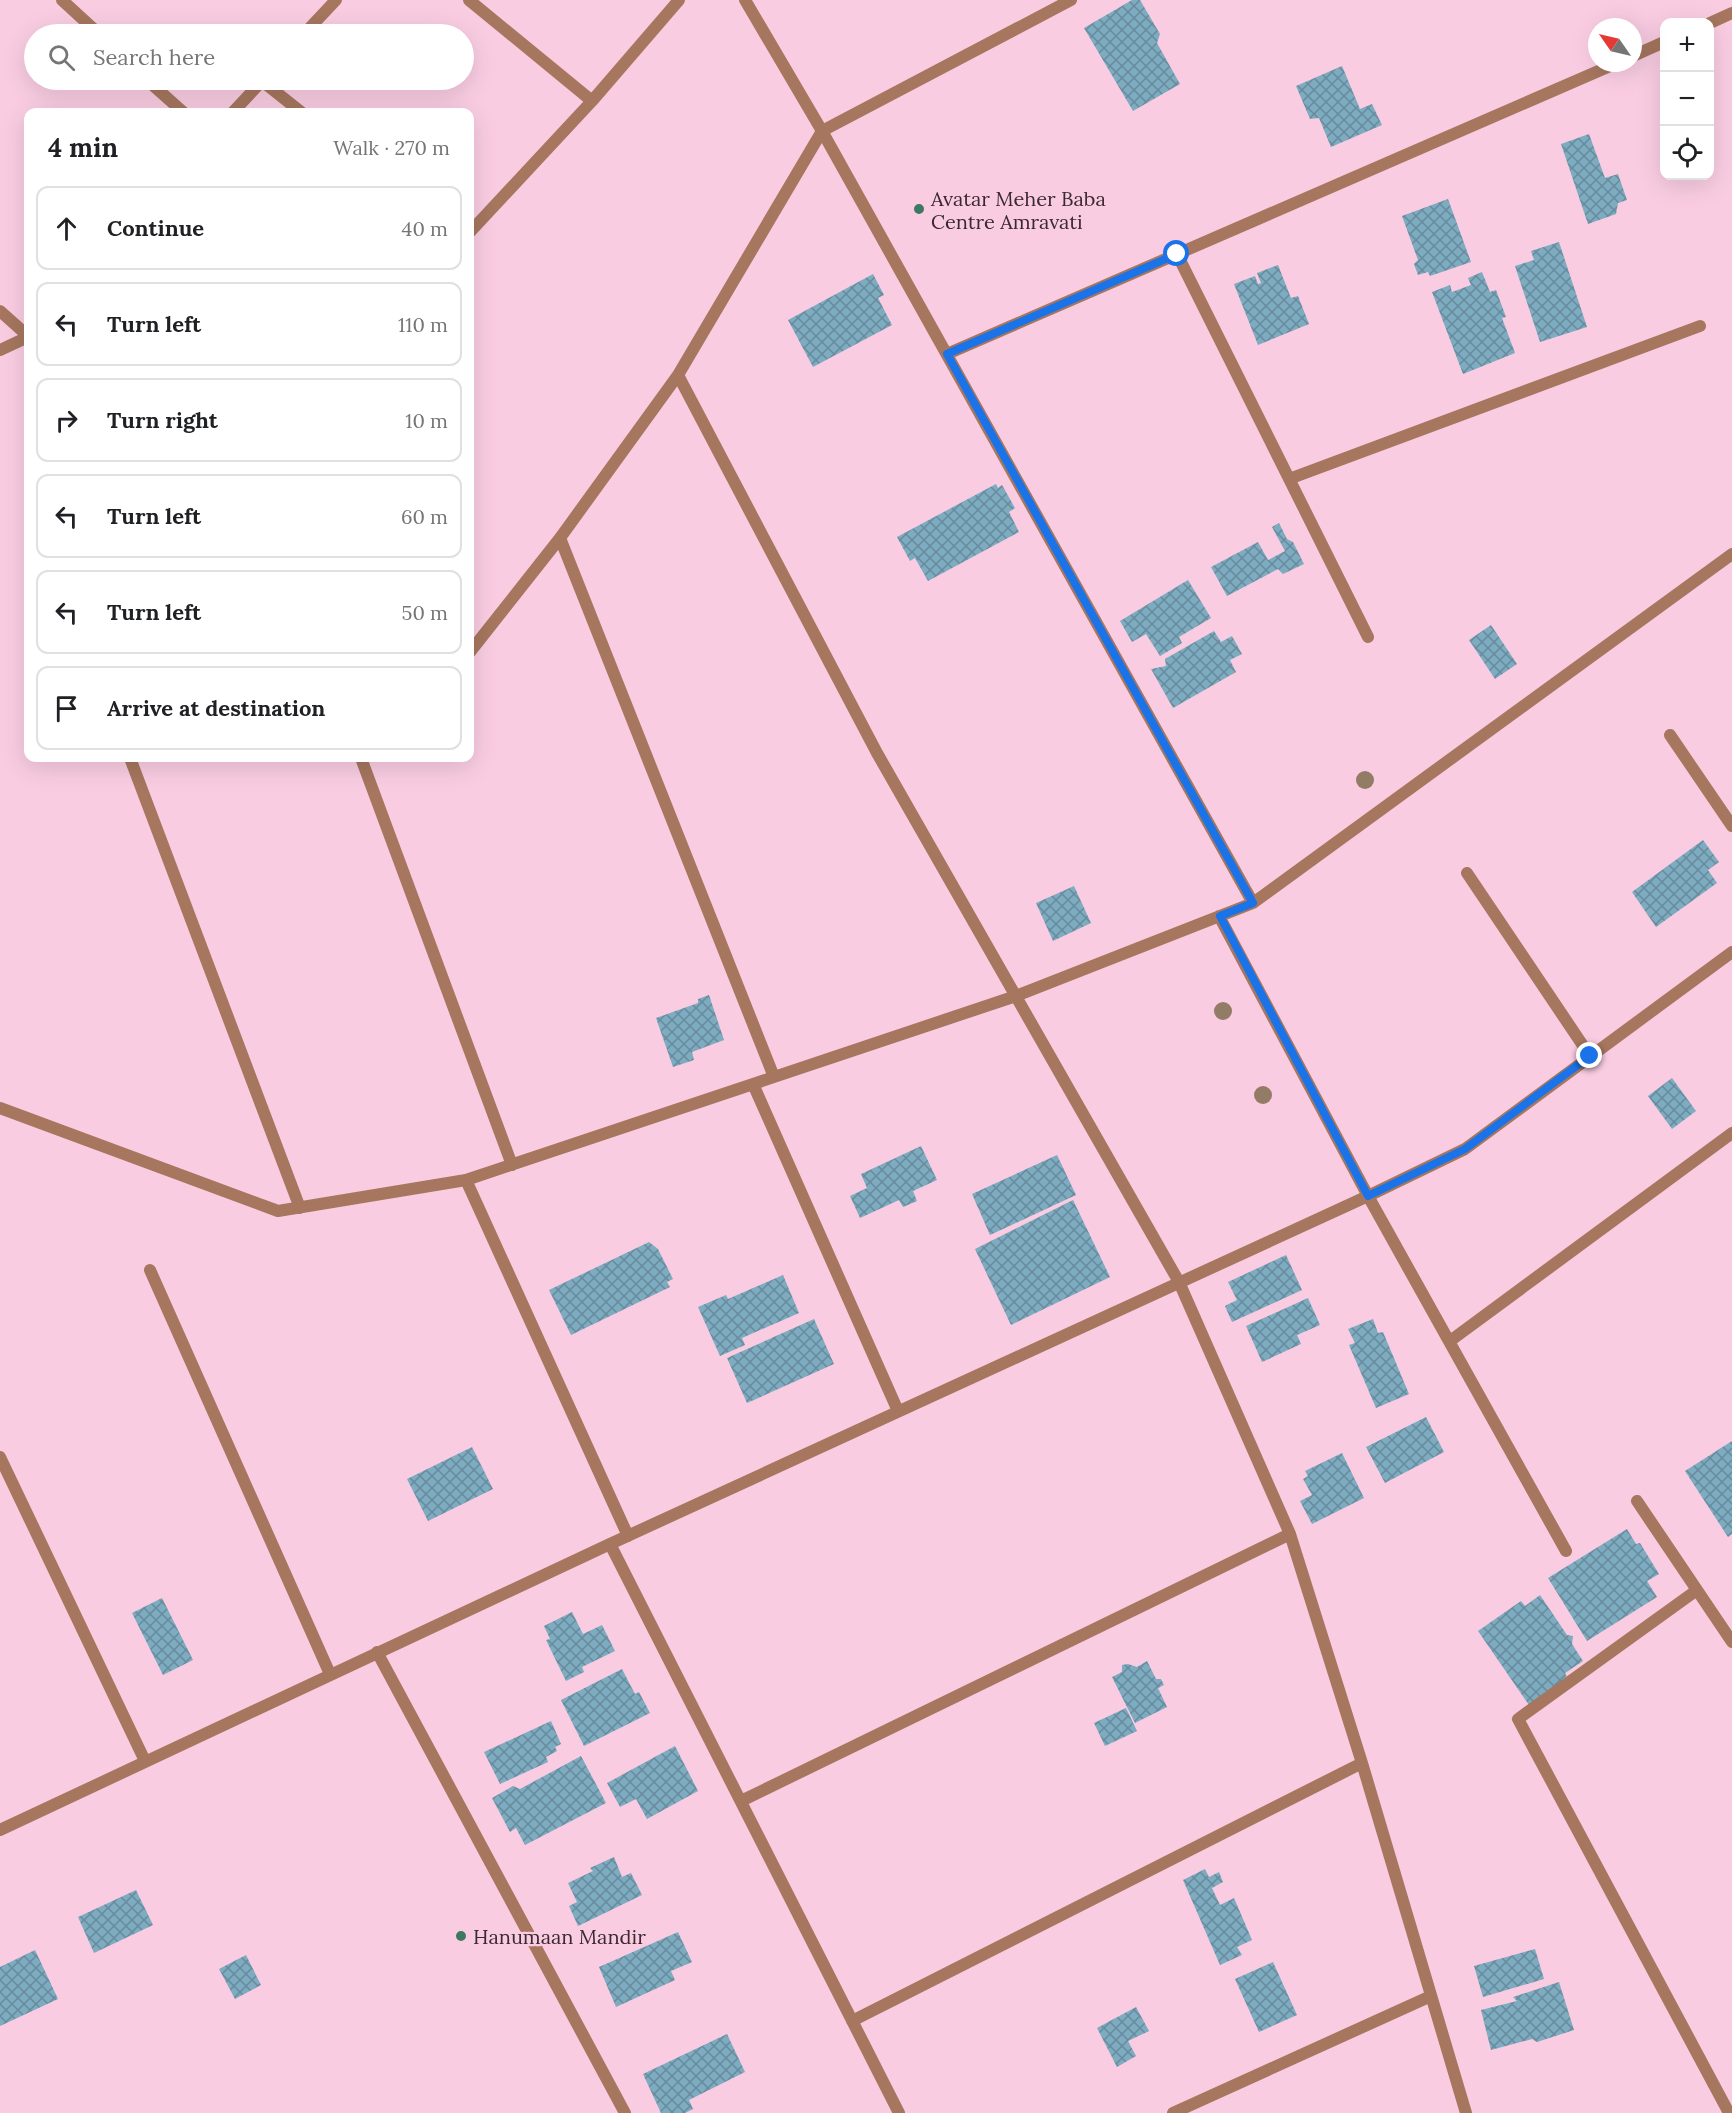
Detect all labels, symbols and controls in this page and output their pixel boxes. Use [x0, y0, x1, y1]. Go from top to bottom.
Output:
north arrow [1588, 18, 1642, 72]
map controls [1660, 18, 1714, 180]
button: + [1660, 18, 1714, 72]
search box [24, 24, 474, 90]
icon: search [45, 41, 78, 74]
text: Search here [93, 43, 215, 71]
button: − [1660, 72, 1714, 126]
button: locate [1660, 126, 1714, 180]
text: 4 min [48, 131, 118, 164]
text: Walk · 270 m [333, 135, 450, 160]
place label: Avatar Meher Baba Centre Amravati [930, 186, 1106, 234]
marker: Avatar Meher Baba Centre Amravati [912, 202, 926, 216]
icon: ahead [50, 212, 83, 245]
text: Continue [107, 214, 204, 242]
text: 40 m [402, 216, 448, 241]
route start [1163, 240, 1189, 266]
icon: left [50, 308, 83, 341]
text: Turn left [107, 310, 201, 338]
text: 110 m [398, 312, 448, 337]
icon: right [50, 404, 83, 437]
text: Turn right [107, 406, 218, 434]
text: 10 m [405, 408, 448, 433]
icon: left [50, 500, 83, 533]
text: Turn left [107, 502, 201, 530]
text: 60 m [401, 504, 448, 529]
icon: left [50, 596, 83, 629]
text: Turn left [107, 598, 201, 626]
text: 50 m [402, 600, 448, 625]
icon: arrive [50, 692, 83, 725]
text: Arrive at destination [107, 694, 325, 722]
route end [1576, 1042, 1602, 1068]
place label: Hanumaan Mandir [473, 1924, 646, 1949]
marker: Hanumaan Mandir [454, 1929, 468, 1943]

